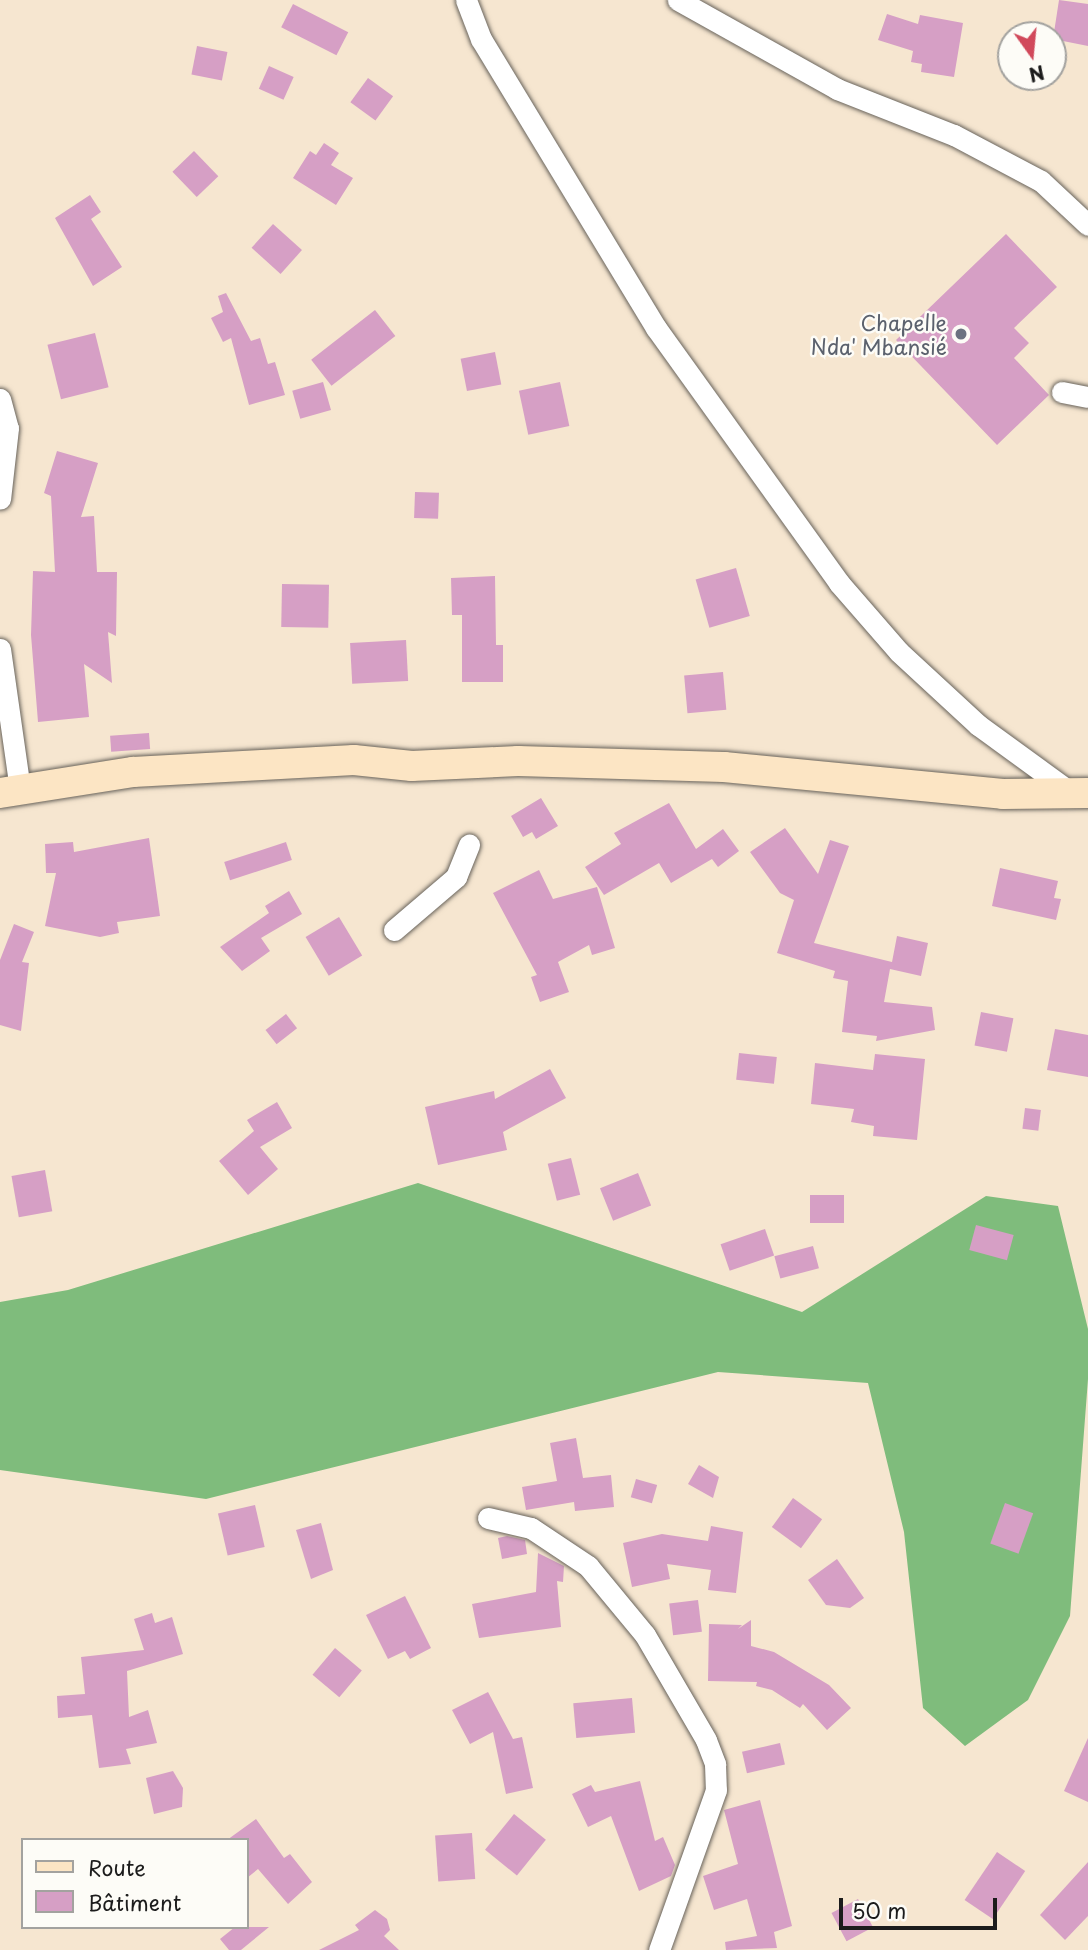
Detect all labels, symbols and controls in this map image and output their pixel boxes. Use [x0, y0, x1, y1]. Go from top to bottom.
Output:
north arrow [997, 21, 1067, 91]
text: N [1026, 59, 1048, 90]
place label: Chapelle Nda' Mbansié [809, 309, 947, 359]
marker: Chapelle Nda' Mbansié [953, 326, 969, 342]
legend [21, 1838, 248, 1929]
text: Route [88, 1851, 146, 1883]
scale bar [843, 1884, 1000, 1928]
text: Bâtiment [88, 1886, 181, 1918]
text: 50 m [852, 1894, 906, 1926]

